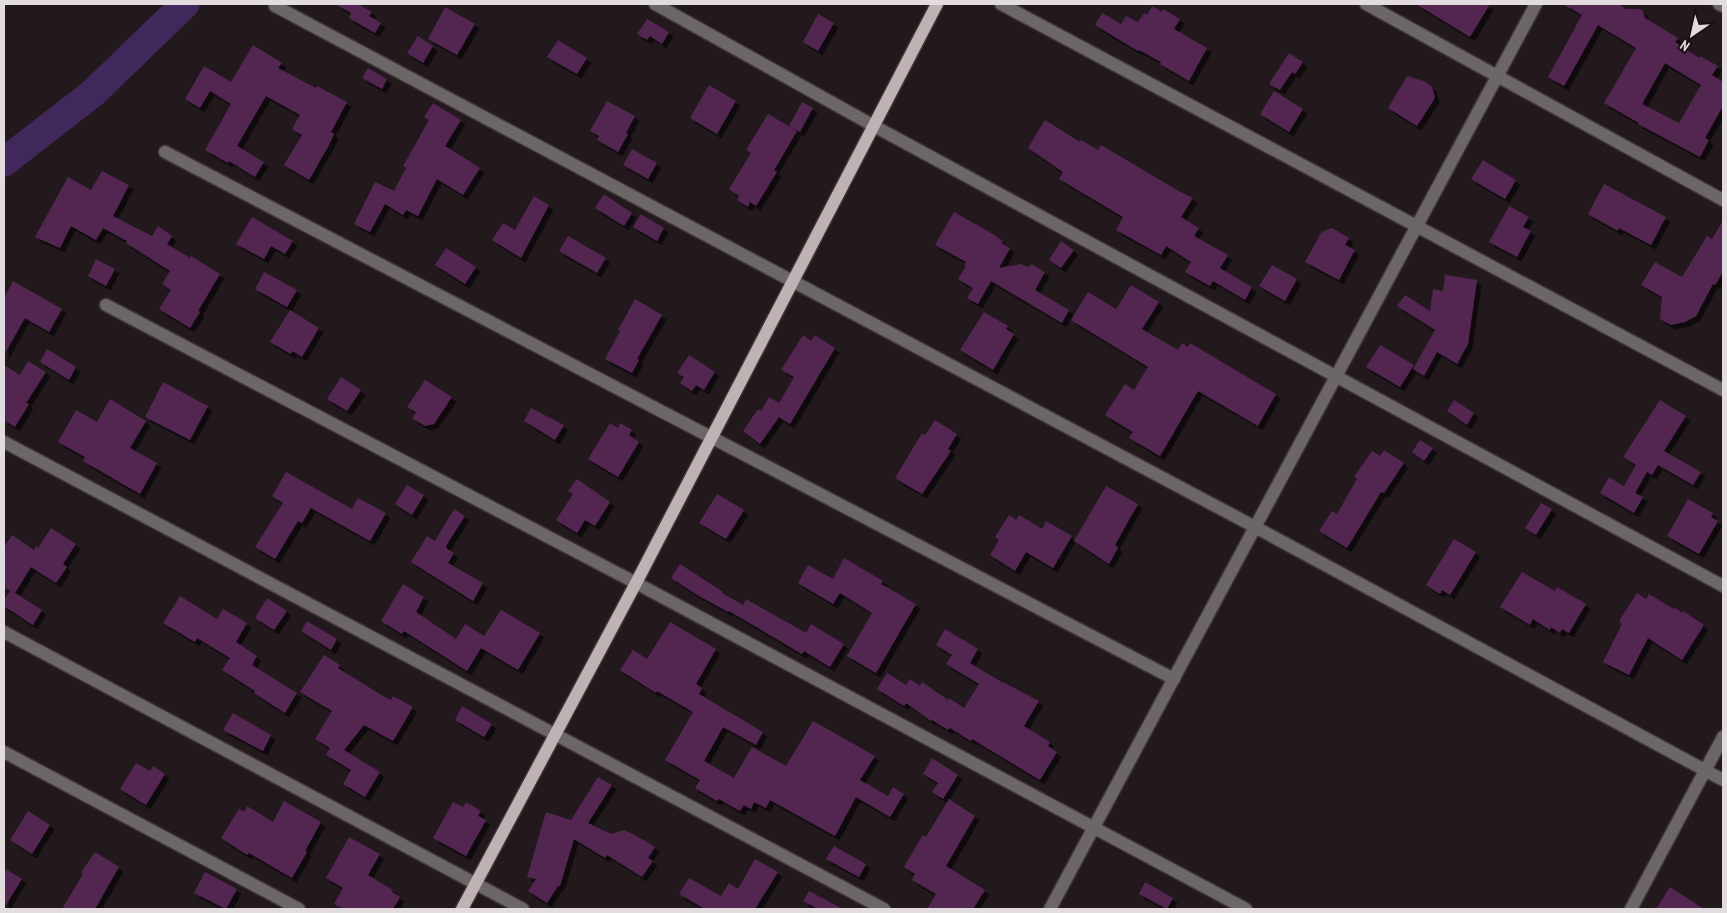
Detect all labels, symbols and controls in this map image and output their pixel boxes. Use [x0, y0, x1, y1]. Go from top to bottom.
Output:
north arrow [1667, 10, 1717, 60]
text: N [1677, 36, 1693, 55]

